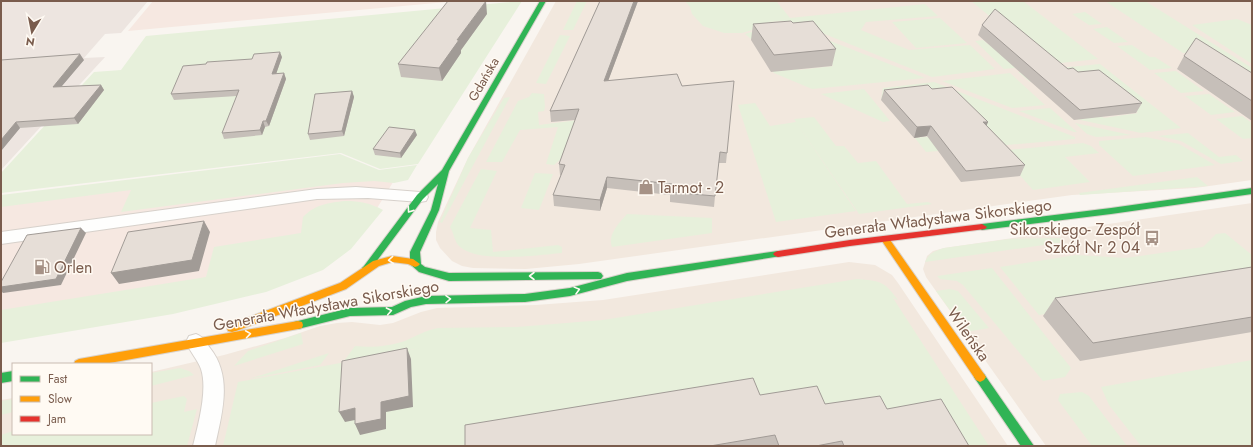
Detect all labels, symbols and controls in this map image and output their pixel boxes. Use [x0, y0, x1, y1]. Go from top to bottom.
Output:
north arrow [12, 12, 52, 52]
text: N [25, 33, 36, 50]
street label: Gdańska [463, 54, 504, 105]
place label: Tarmot - 2 [658, 176, 724, 199]
shop icon: Tarmot - 2 [637, 178, 655, 196]
street label: Generała Władysława Sikorskiego [823, 193, 1053, 244]
one-way arrow [407, 206, 415, 213]
place label: Sikorskiego- Zespół Szkół Nr 2 04 [1010, 218, 1141, 259]
bus stop icon: Sikorskiego- Zespół Szkół Nr 2 04 [1143, 229, 1161, 247]
one-way arrow [388, 255, 394, 264]
place label: Orlen [54, 256, 92, 279]
fuel station icon: Orlen [33, 258, 51, 276]
one-way arrow [529, 272, 535, 280]
street label: Generała Władysława Sikorskiego [211, 274, 441, 337]
one-way arrow [574, 286, 581, 295]
one-way arrow [445, 295, 451, 303]
street label: Wileńska [942, 302, 996, 366]
one-way arrow [386, 308, 392, 316]
one-way arrow [245, 330, 252, 339]
legend [12, 363, 152, 435]
text: Fast [48, 370, 67, 388]
text: Slow [48, 390, 73, 408]
text: Jam [46, 410, 66, 428]

